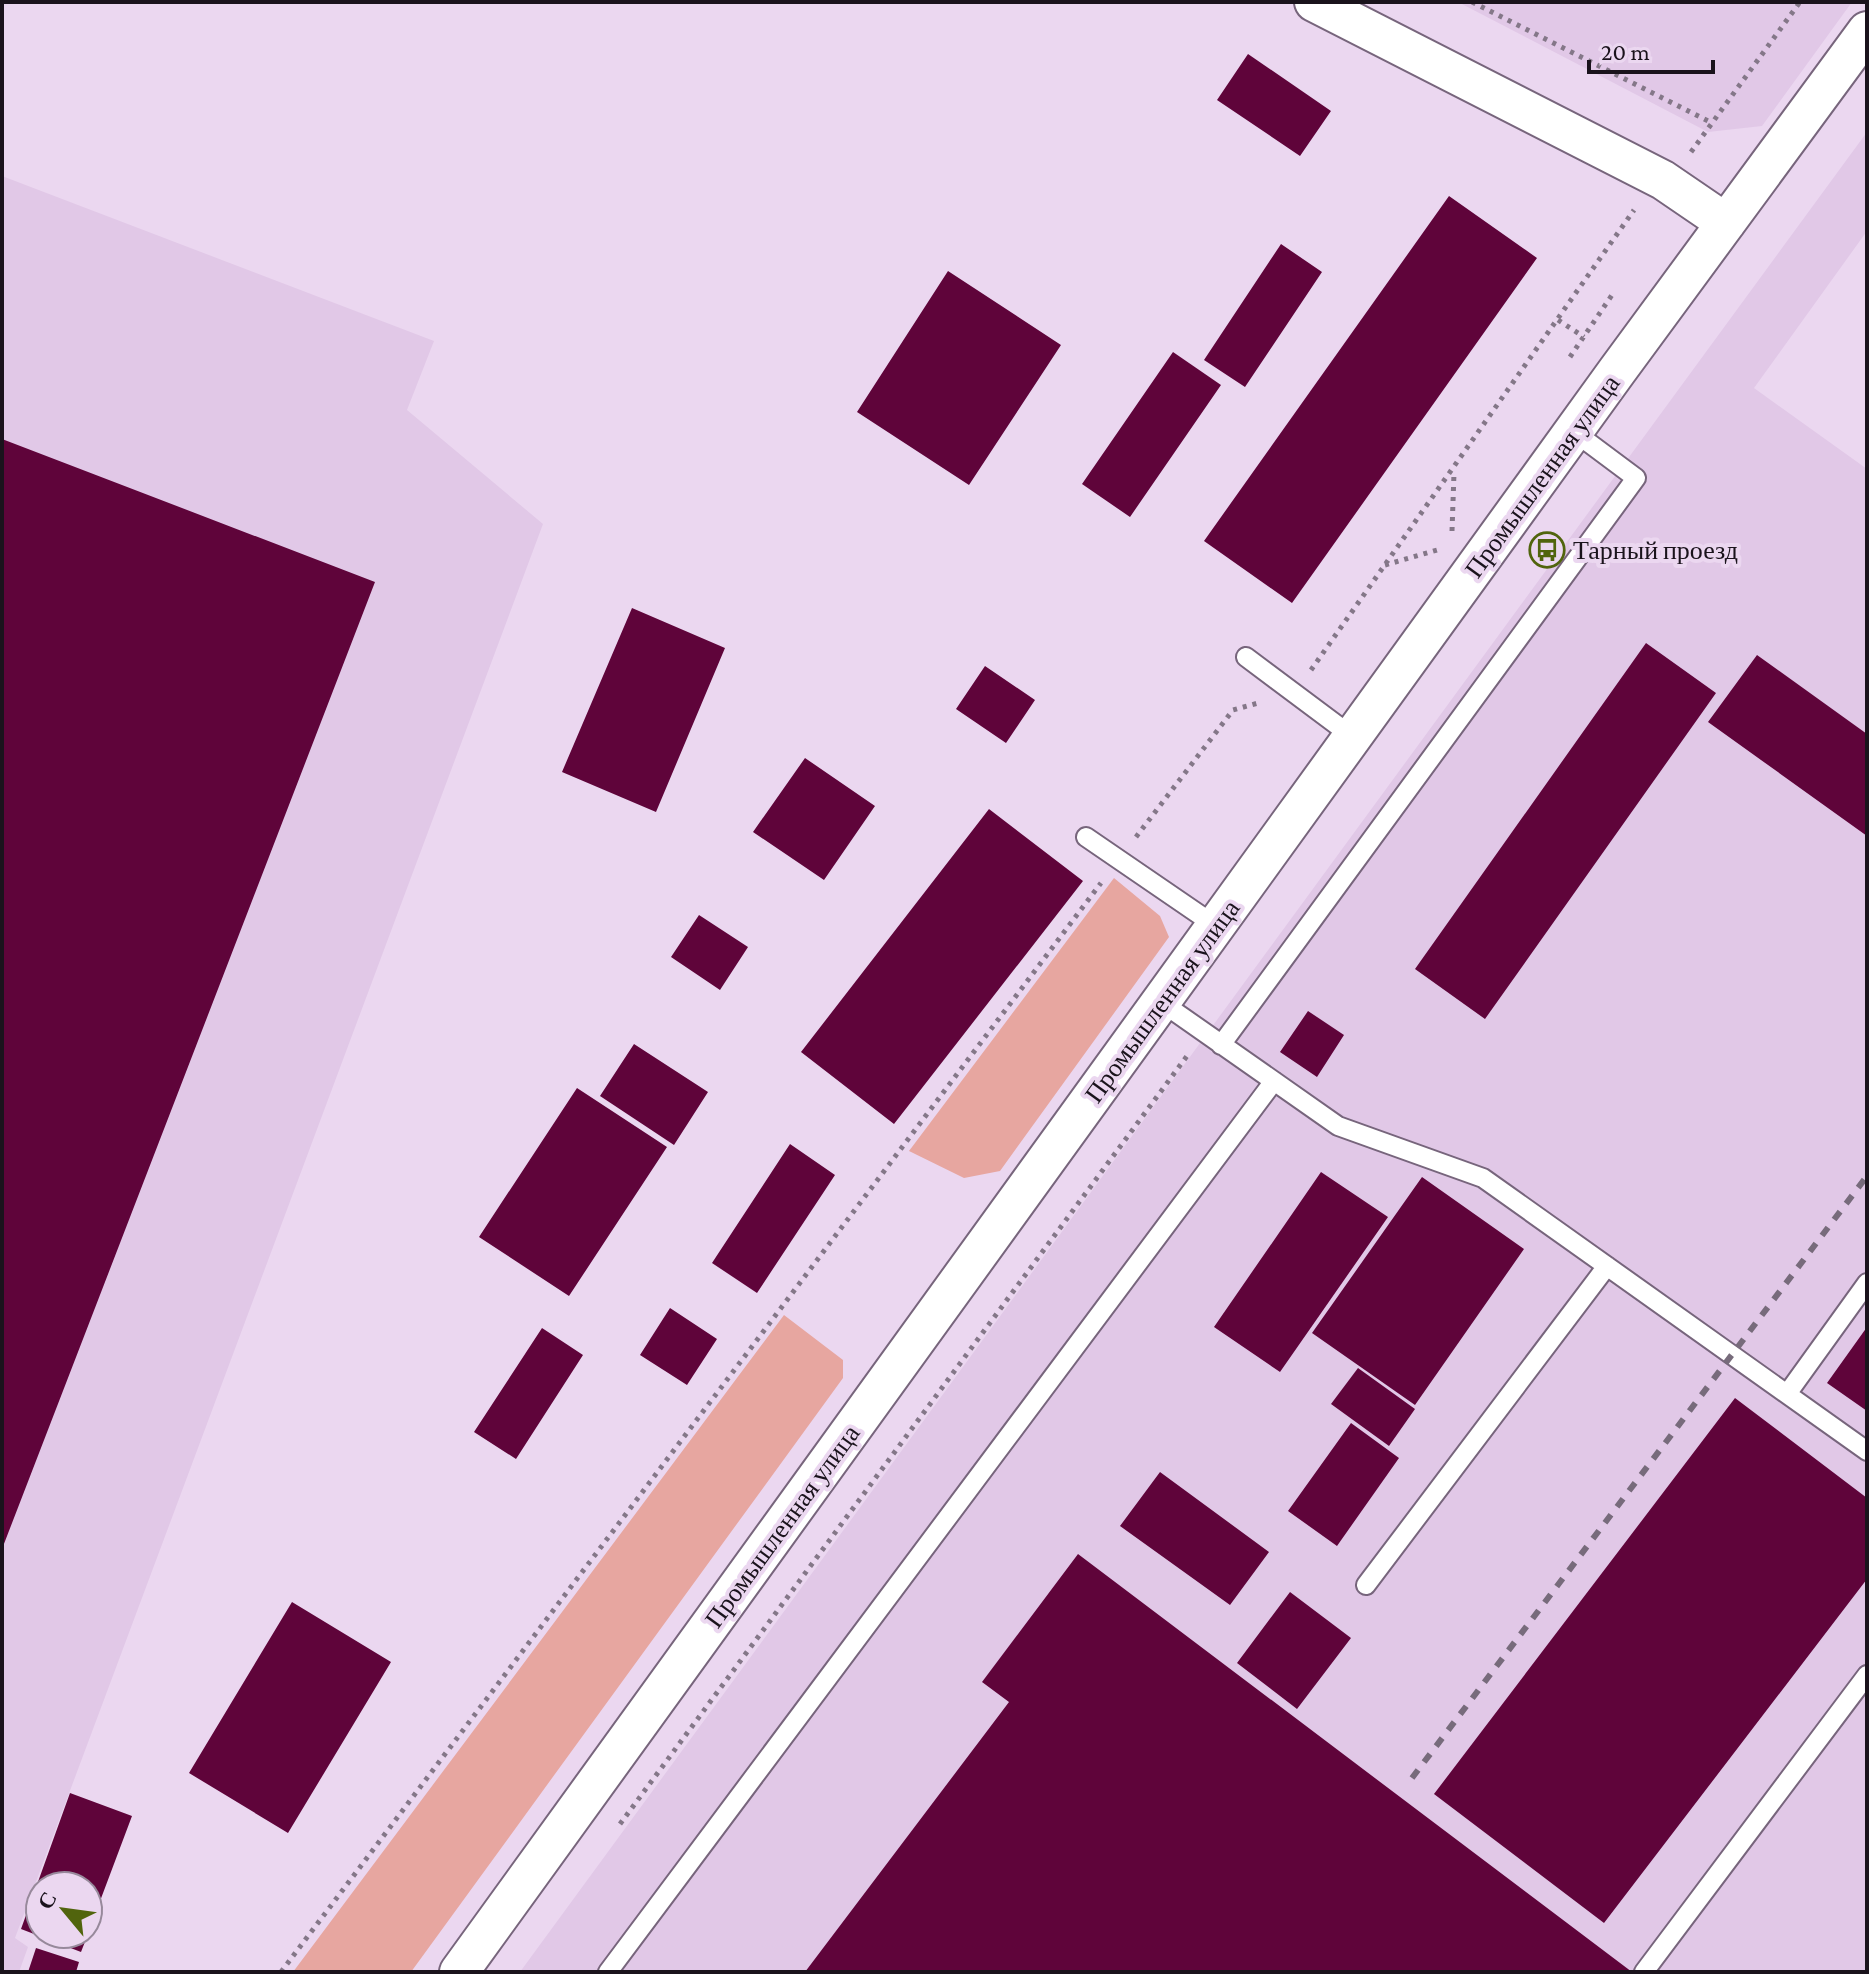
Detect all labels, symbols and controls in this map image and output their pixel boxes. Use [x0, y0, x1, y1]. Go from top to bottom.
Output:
scale bar [1589, 24, 1713, 74]
text: 20 m [1601, 38, 1650, 65]
street label: Промышленная улица [1459, 369, 1626, 583]
bus stop icon: Тарный проезд [1528, 531, 1566, 569]
place label: Тарный проезд [1573, 536, 1738, 565]
street label: Промышленная улица [1079, 894, 1246, 1108]
street label: Промышленная улица [699, 1419, 866, 1633]
north arrow [24, 1870, 104, 1950]
text: С [32, 1888, 62, 1914]

